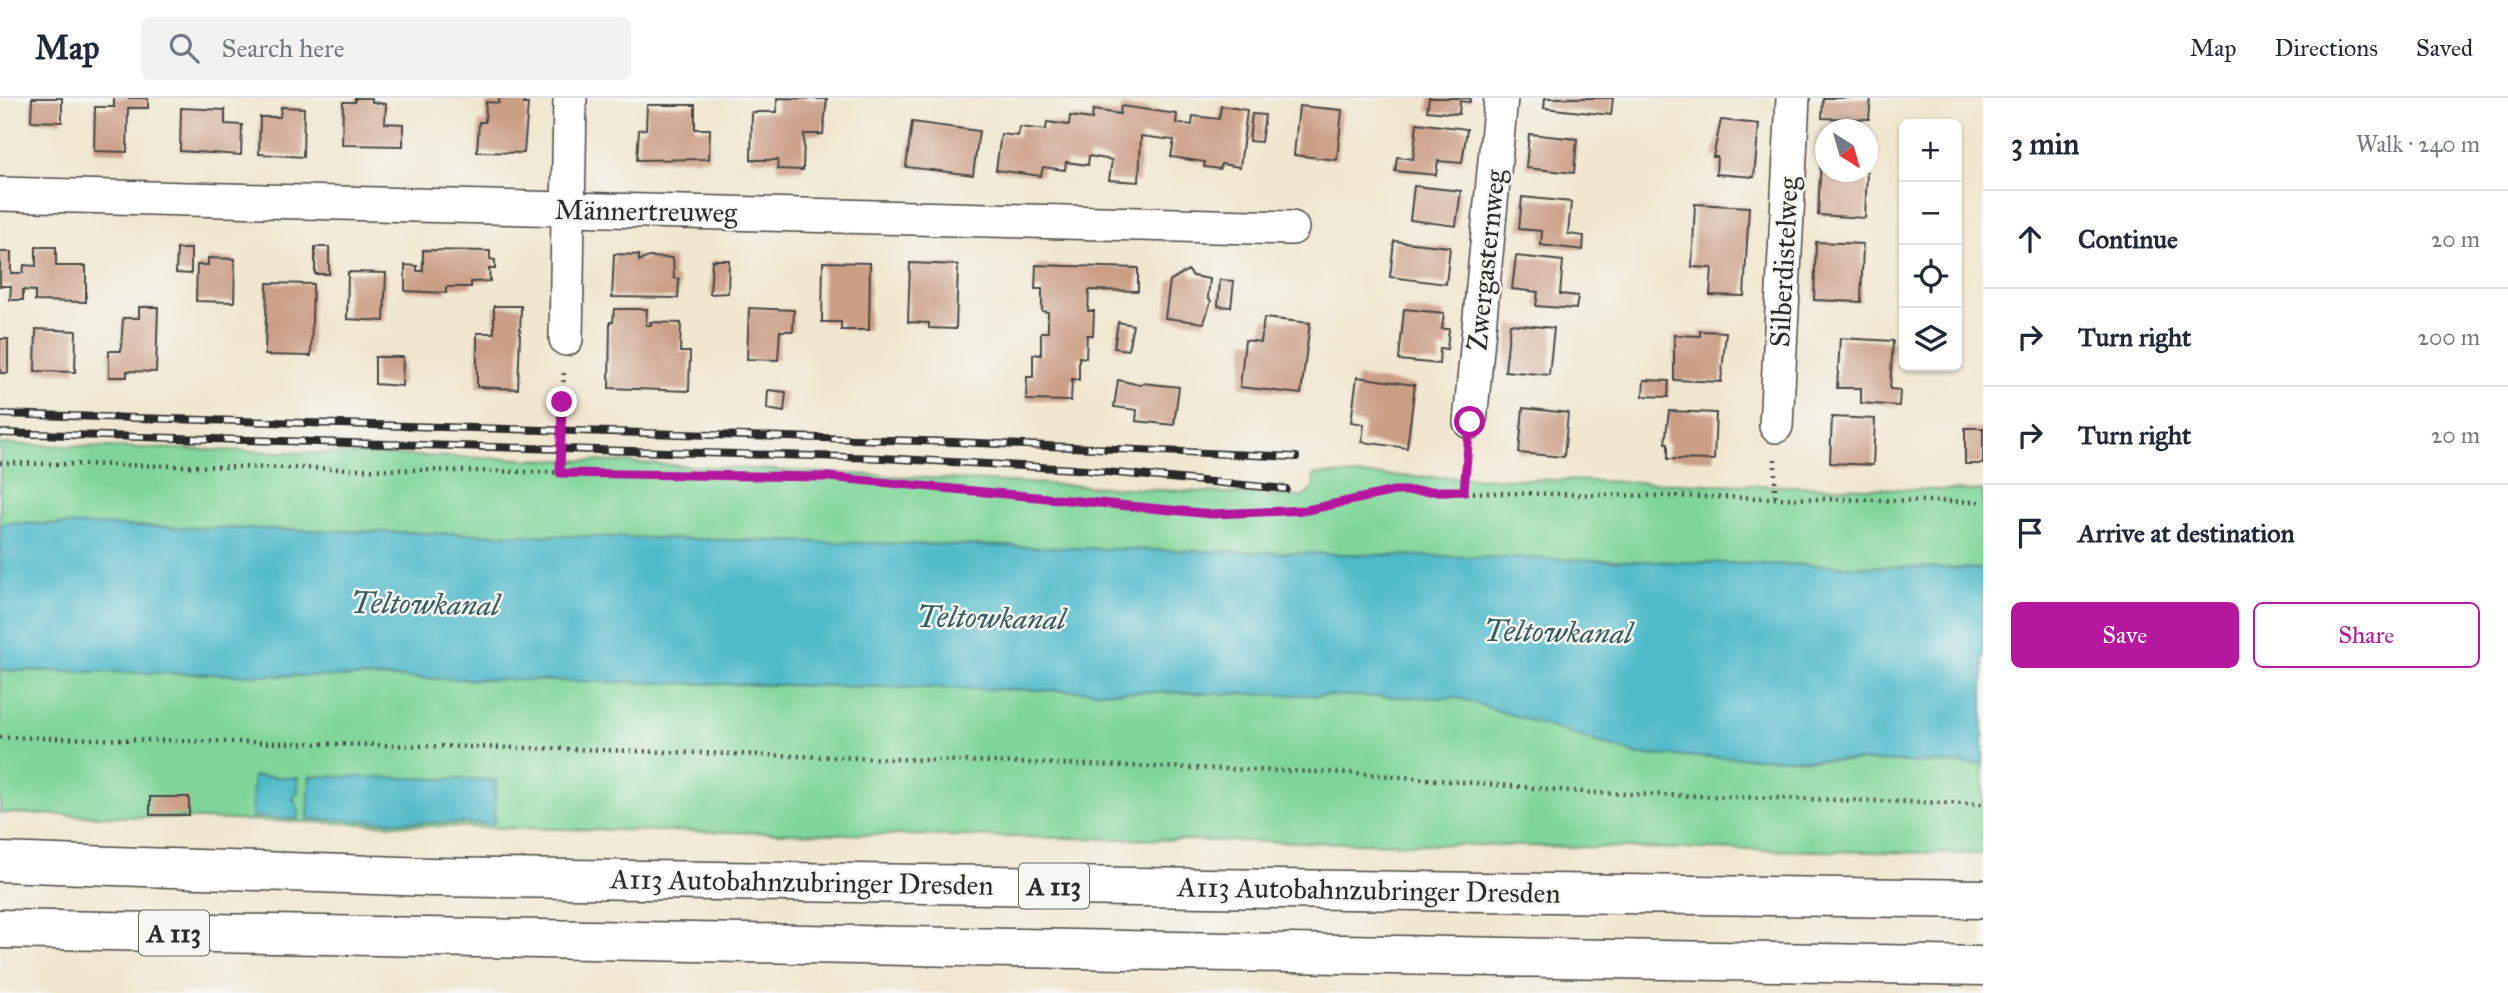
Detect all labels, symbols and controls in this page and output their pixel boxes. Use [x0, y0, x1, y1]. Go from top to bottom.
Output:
search box [141, 17, 631, 80]
text: Map [35, 28, 99, 68]
icon: search [165, 29, 203, 67]
text: Search here [221, 32, 345, 64]
text: Map [2190, 33, 2237, 63]
text: Directions [2275, 33, 2378, 63]
text: Saved [2416, 33, 2473, 63]
north arrow [1815, 119, 1878, 182]
map controls [1899, 119, 1962, 371]
button: + [1899, 119, 1962, 182]
text: 3 min [2011, 126, 2079, 162]
text: Walk · 240 m [2356, 130, 2480, 158]
street label: Zwergasternweg [1459, 167, 1513, 352]
street label: Silberdistelweg [1762, 175, 1806, 348]
button: − [1899, 182, 1962, 245]
street label: Männertreuweg [554, 192, 739, 230]
icon: ahead [2011, 220, 2049, 258]
text: Continue [2078, 223, 2178, 255]
text: 20 m [2431, 225, 2480, 253]
button: locate [1899, 245, 1962, 308]
button: layers [1899, 308, 1962, 371]
icon: right [2011, 318, 2049, 356]
text: Turn right [2078, 321, 2191, 353]
text: 200 m [2418, 323, 2480, 351]
route end [546, 386, 577, 417]
route start [1454, 406, 1485, 437]
icon: right [2011, 416, 2049, 454]
text: Turn right [2078, 419, 2191, 451]
text: 20 m [2431, 421, 2480, 449]
icon: arrive [2011, 514, 2049, 552]
text: Arrive at destination [2078, 517, 2295, 549]
water label: Teltowkanal [350, 585, 503, 623]
water label: Teltowkanal [916, 599, 1069, 637]
button: Save [2011, 602, 2239, 668]
button: Share [2253, 602, 2480, 668]
water label: Teltowkanal [1483, 613, 1636, 651]
street label: A113 Autobahnzubringer Dresden [609, 861, 994, 903]
road number: A 113 [1019, 864, 1089, 908]
street label: A113 Autobahnzubringer Dresden [1176, 869, 1561, 911]
road number: A 113 [139, 911, 209, 956]

